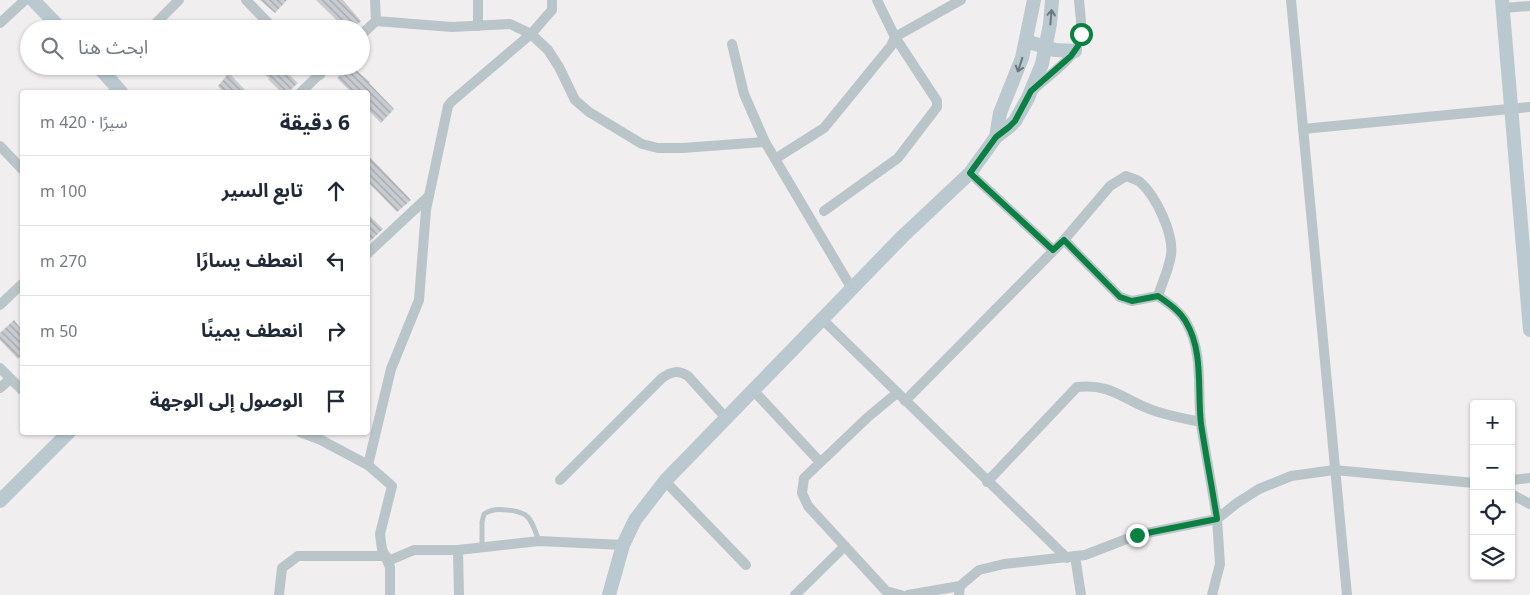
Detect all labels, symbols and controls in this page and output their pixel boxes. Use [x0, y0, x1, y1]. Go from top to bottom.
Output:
one-way arrow [1046, 9, 1055, 25]
search box [20, 20, 370, 75]
route start [1070, 23, 1093, 46]
icon: search [38, 34, 66, 62]
text: ابحث هنا [78, 34, 148, 60]
one-way arrow [1015, 56, 1024, 72]
text: 6 دقيقة [280, 108, 350, 136]
text: سيرًا · 420 m [40, 111, 127, 133]
text: تابع السير [222, 177, 303, 203]
icon: ahead [322, 177, 350, 205]
text: 100 m [40, 180, 87, 202]
text: انعطف يسارًا [196, 247, 303, 273]
icon: left [322, 247, 350, 275]
text: 270 m [40, 250, 87, 272]
text: انعطف يمينًا [201, 317, 303, 343]
icon: right [322, 317, 350, 345]
text: 50 m [40, 320, 77, 342]
text: الوصول إلى الوجهة [150, 387, 303, 413]
icon: arrive [322, 387, 350, 415]
map controls [1470, 400, 1515, 580]
button: + [1470, 400, 1515, 445]
button: − [1470, 445, 1515, 490]
button: locate [1470, 490, 1515, 535]
route end [1126, 524, 1149, 547]
button: layers [1470, 535, 1515, 580]

